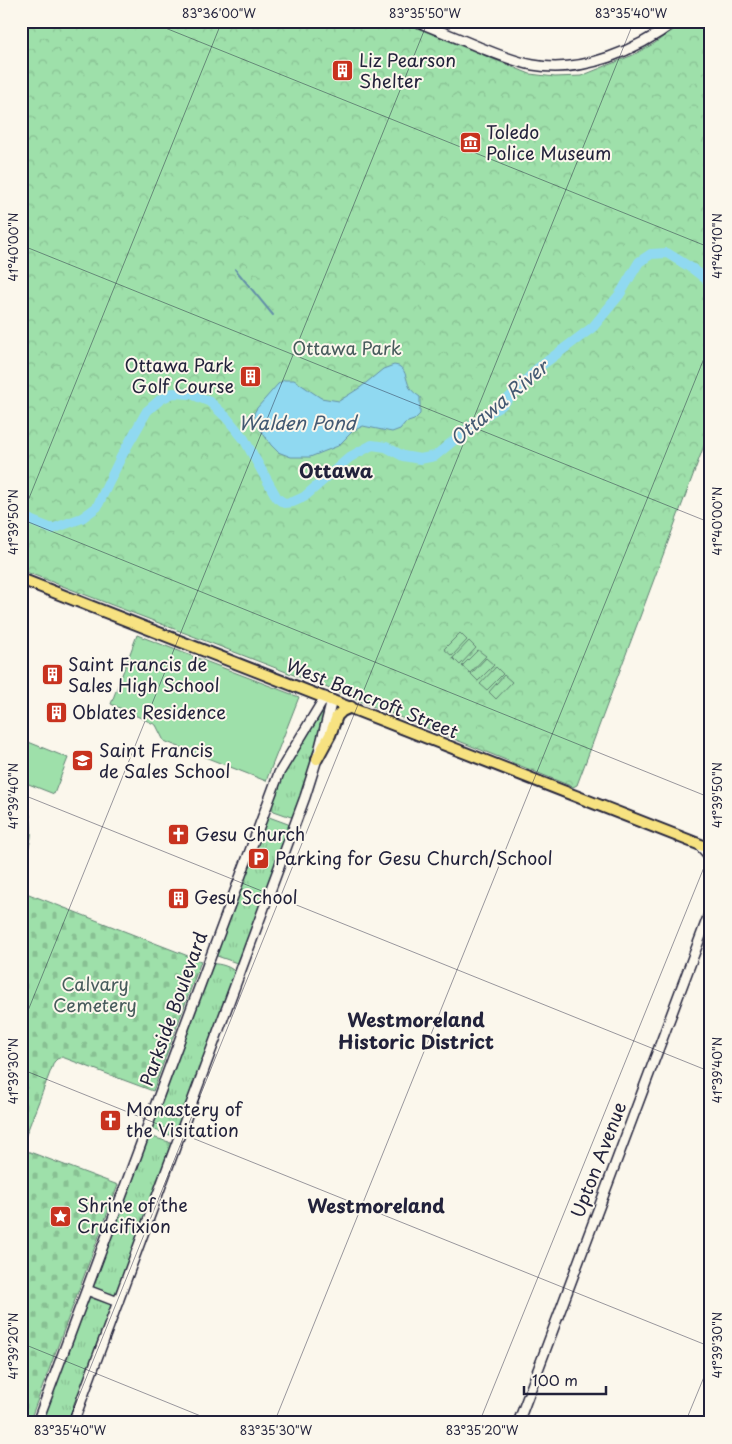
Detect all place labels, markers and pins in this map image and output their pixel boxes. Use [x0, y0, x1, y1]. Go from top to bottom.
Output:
place label: Liz Pearson Shelter [359, 46, 456, 94]
building icon: Liz Pearson Shelter [331, 59, 355, 83]
place label: Toledo Police Museum [486, 118, 611, 166]
museum icon: Toledo Police Museum [458, 131, 482, 155]
place label: Ottawa Park Golf Course [124, 351, 234, 399]
building icon: Ottawa Park Golf Course [238, 364, 262, 388]
place label: Saint Francis de Sales High School [68, 650, 220, 698]
building icon: Saint Francis de Sales High School [40, 663, 64, 687]
place label: Oblates Residence [72, 698, 226, 725]
building icon: Oblates Residence [44, 701, 68, 725]
place label: Saint Francis de Sales School [99, 736, 230, 784]
school or university icon: Saint Francis de Sales School [71, 749, 95, 773]
place label: Gesu Church [195, 820, 305, 847]
church icon: Gesu Church [167, 823, 191, 847]
place label: Parking for Gesu Church/School [275, 844, 553, 871]
parking icon: Parking for Gesu Church/School [247, 847, 271, 871]
place label: Gesu School [194, 883, 298, 910]
building icon: Gesu School [166, 886, 190, 910]
place label: Monastery of the Visitation [126, 1095, 244, 1143]
church icon: Monastery of the Visitation [98, 1108, 122, 1132]
place label: Shrine of the Crucifixion [77, 1191, 188, 1239]
place icon: Shrine of the Crucifixion [49, 1204, 73, 1228]

